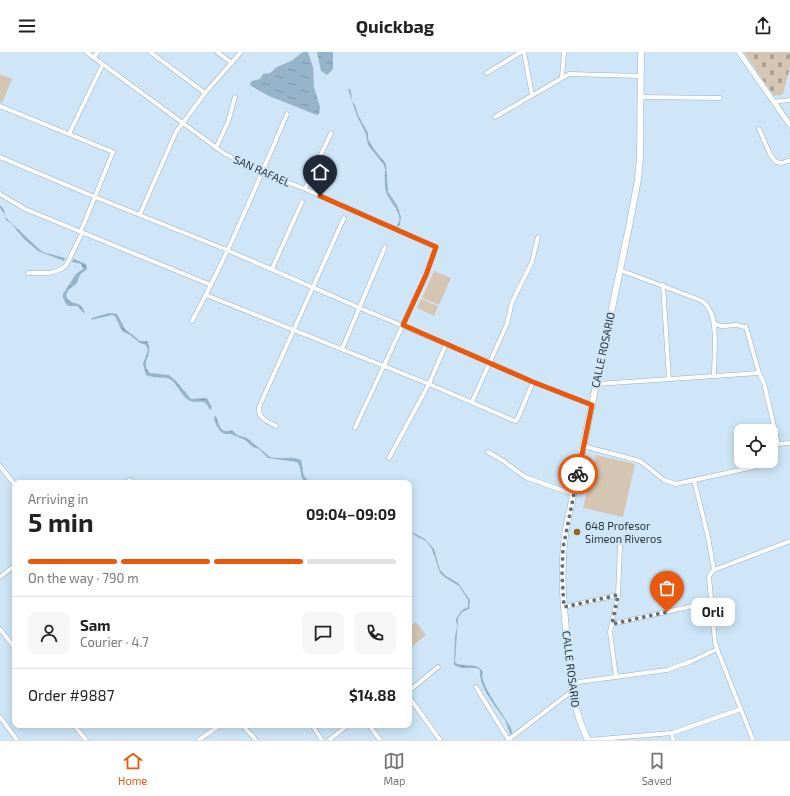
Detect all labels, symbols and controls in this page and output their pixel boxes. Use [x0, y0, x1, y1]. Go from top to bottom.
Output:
icon: menu [16, 15, 38, 37]
text: Quickbag [356, 15, 434, 37]
icon: share [752, 15, 774, 37]
street label: SAN RAFAEL [232, 152, 293, 189]
pin [303, 155, 337, 196]
icon: home [309, 161, 331, 183]
street label: CALLE ROSARIO [588, 311, 617, 389]
map controls [734, 424, 778, 468]
button: locate [734, 424, 778, 468]
courier [558, 454, 598, 494]
icon: bike [567, 463, 589, 485]
text: Arriving in [28, 491, 88, 507]
text: 09:04–09:09 [306, 505, 396, 523]
text: 5 min [28, 506, 94, 537]
place label: 648 Profesor Simeon Riveros [585, 519, 662, 545]
marker: 648 Profesor Simeon Riveros [572, 527, 582, 537]
text: On the way · 790 m [28, 570, 139, 586]
pin [650, 571, 684, 612]
icon: bag [656, 577, 678, 599]
callout: Orli [691, 598, 735, 626]
text: Orli [702, 604, 724, 620]
button: person [28, 612, 70, 654]
button: chat [302, 612, 344, 654]
button: phone [354, 612, 396, 654]
text: Sam [80, 616, 111, 634]
street label: CALLE ROSARIO [560, 630, 583, 708]
text: Courier · 4.7 [80, 634, 149, 650]
text: Order #9887 [28, 686, 114, 704]
text: $14.88 [349, 686, 396, 704]
tab: Home [118, 750, 147, 787]
tab: Map [383, 750, 406, 787]
tab: Saved [642, 750, 672, 787]

